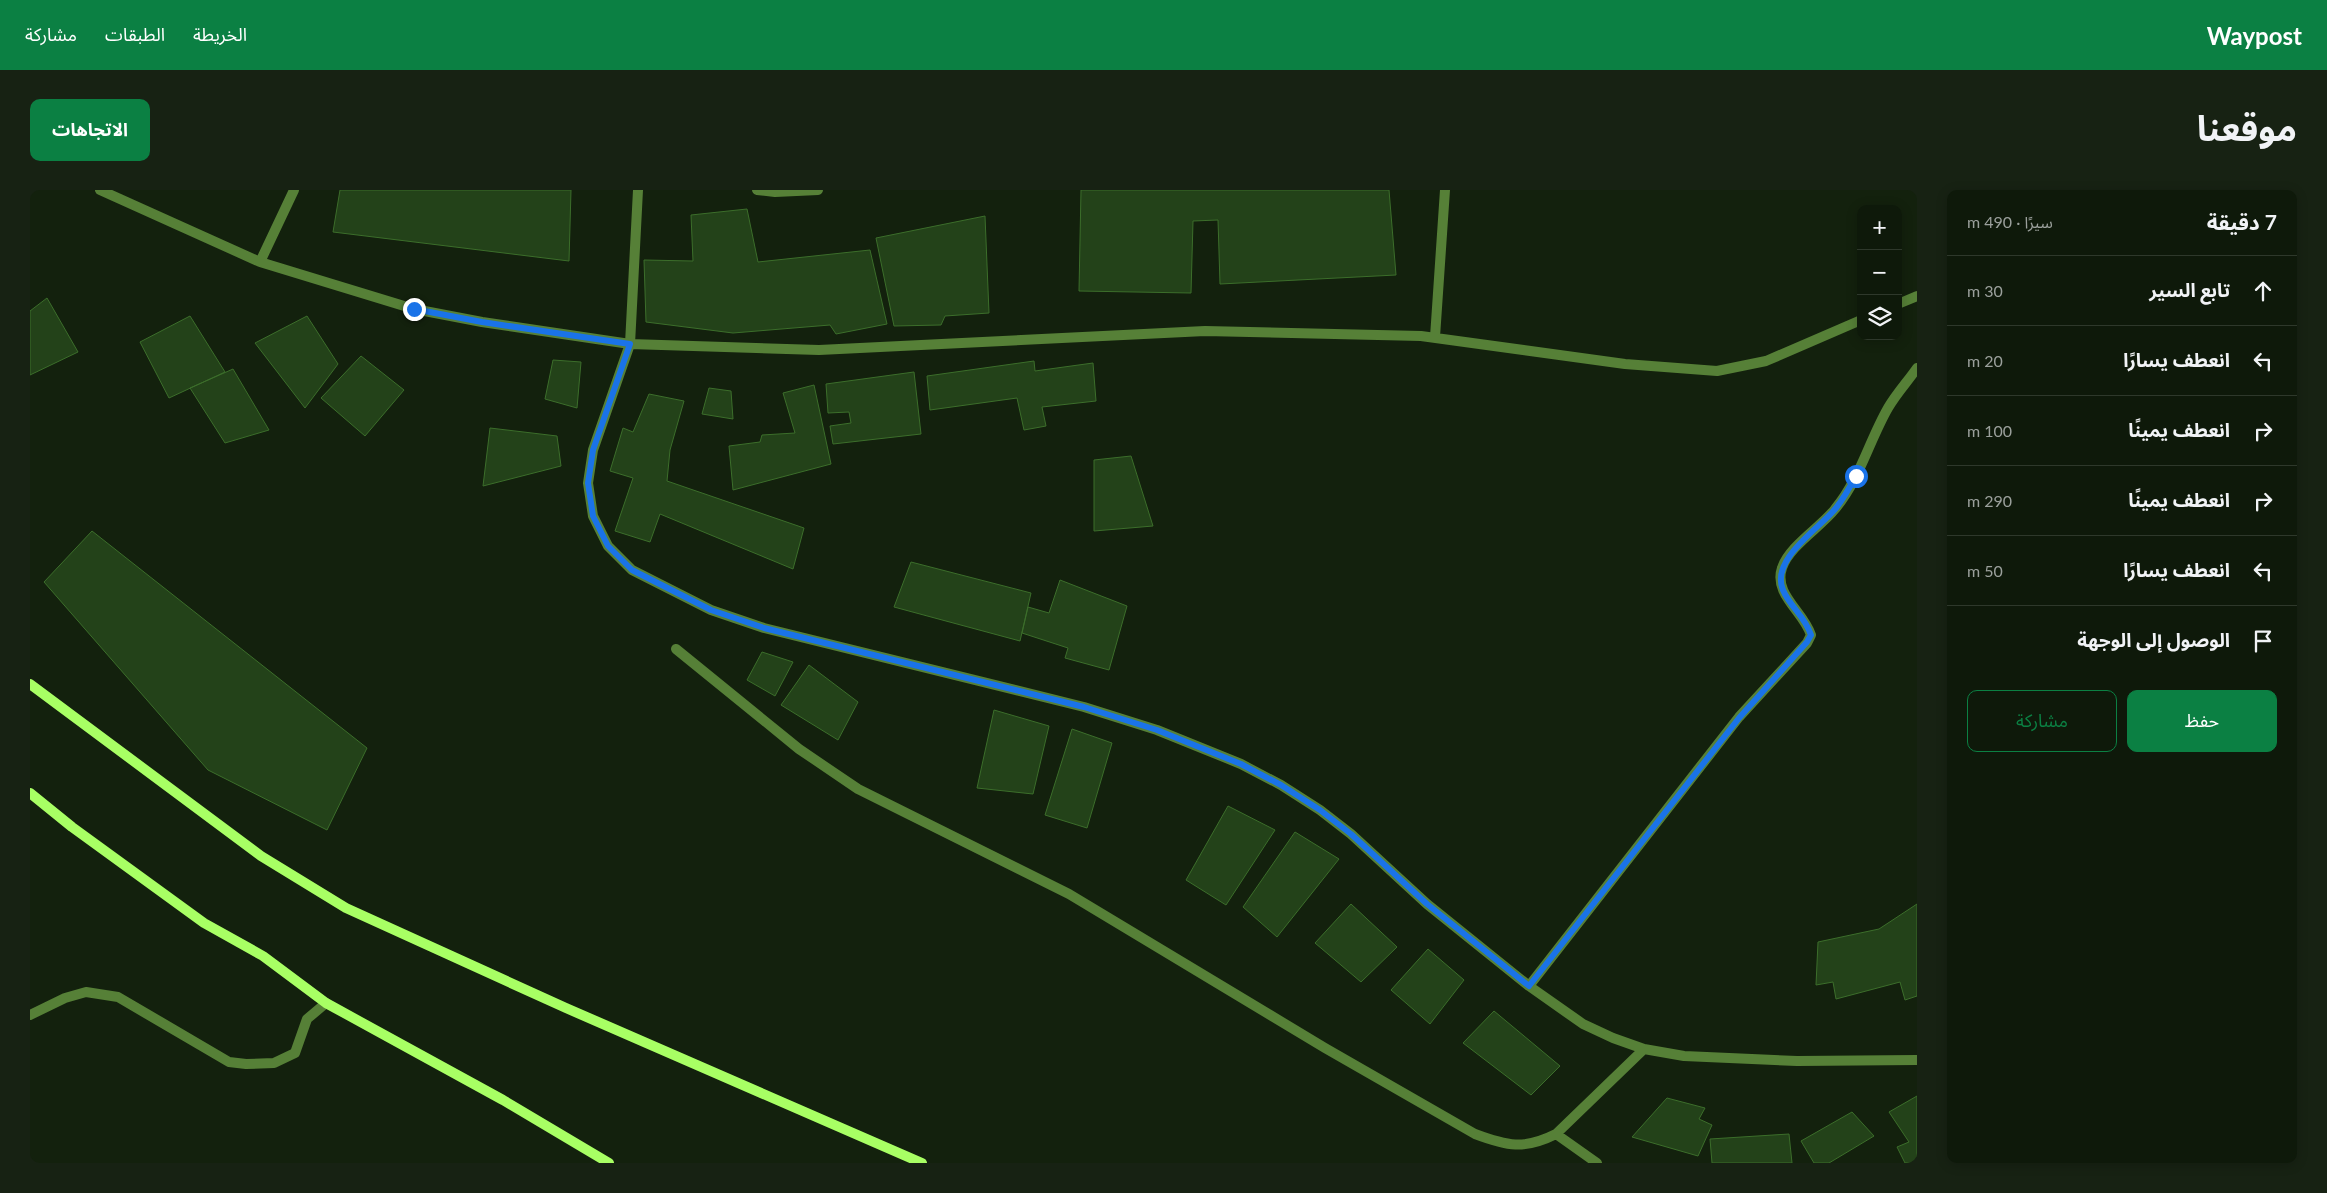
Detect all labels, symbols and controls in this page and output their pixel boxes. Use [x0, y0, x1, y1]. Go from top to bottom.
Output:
text: Waypost [2207, 21, 2302, 50]
text: مشاركة [25, 23, 77, 45]
text: الطبقات [105, 23, 165, 45]
text: الخريطة [193, 23, 247, 45]
button: الاتجاهات [30, 99, 150, 161]
text: موقعنا [2197, 106, 2297, 148]
map controls [1857, 205, 1902, 340]
button: + [1857, 205, 1902, 250]
text: 7 دقيقة [2207, 209, 2277, 234]
text: سيرًا · 490 m [1967, 212, 2053, 231]
button: − [1857, 250, 1902, 295]
icon: ahead [2249, 277, 2277, 305]
text: تابع السير [2149, 278, 2230, 301]
text: 30 m [1967, 281, 2003, 300]
button: layers [1857, 295, 1902, 340]
route end [403, 298, 426, 321]
icon: left [2249, 347, 2277, 375]
text: انعطف يسارًا [2123, 348, 2230, 371]
text: 20 m [1967, 351, 2003, 370]
icon: right [2249, 417, 2277, 445]
text: انعطف يمينًا [2128, 418, 2230, 441]
text: 100 m [1967, 421, 2012, 440]
route start [1845, 465, 1868, 488]
icon: right [2249, 487, 2277, 515]
text: انعطف يمينًا [2128, 488, 2230, 511]
text: 290 m [1967, 491, 2012, 510]
icon: left [2249, 557, 2277, 585]
text: انعطف يسارًا [2123, 558, 2230, 581]
text: 50 m [1967, 561, 2003, 580]
icon: arrive [2249, 627, 2277, 655]
text: الوصول إلى الوجهة [2077, 628, 2230, 651]
button: مشاركة [1967, 690, 2117, 752]
button: حفظ [2127, 690, 2277, 752]

